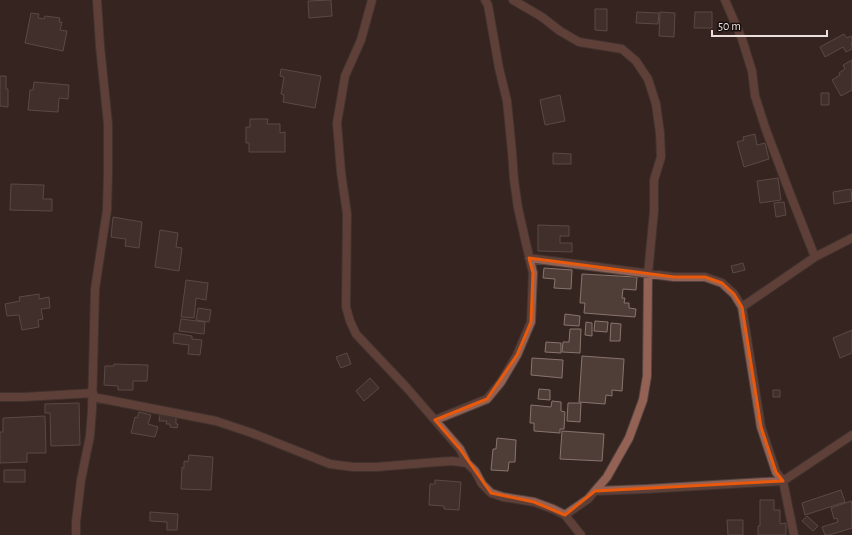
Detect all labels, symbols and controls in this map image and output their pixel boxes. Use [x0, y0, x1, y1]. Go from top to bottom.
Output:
scale bar [712, 12, 827, 38]
text: 50 m [718, 20, 741, 32]

